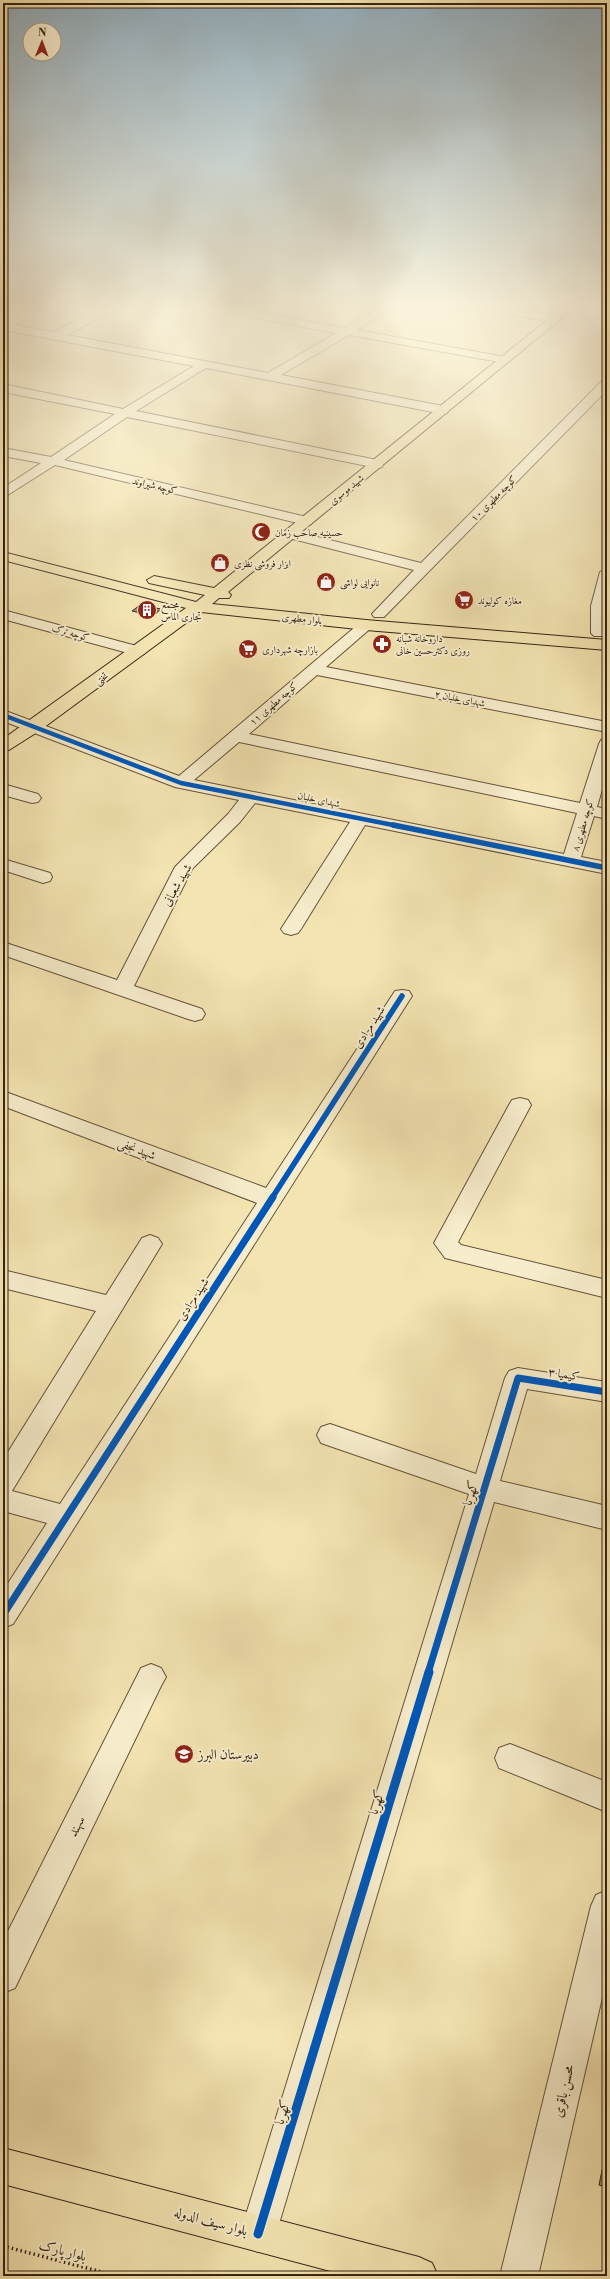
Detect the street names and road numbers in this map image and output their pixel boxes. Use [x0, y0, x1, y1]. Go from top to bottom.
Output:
street label: شهید موسوی [327, 472, 366, 507]
street label: کوچه مطهری ۱۰ [468, 473, 520, 525]
street label: کوچه شیراوند [131, 475, 178, 498]
street label: بلوار مطهری [281, 611, 323, 627]
street label: کوچه ترک [50, 622, 91, 645]
street label: تختی [93, 670, 111, 688]
street label: کوچه مطهری ۱۱ [247, 680, 301, 729]
street label: شهدای خلبان ۲ [434, 688, 486, 710]
street label: شهدای خلبان [296, 790, 341, 810]
street label: کوچه مطهری ۸ [569, 798, 598, 853]
street label: شهید شعبانی [159, 861, 196, 909]
street label: شهید مرادی [350, 1003, 390, 1052]
street label: شهید نجفی [115, 1135, 158, 1164]
street label: شهید مرادی [174, 1275, 214, 1324]
street label: کیمیا ۳ [547, 1365, 581, 1384]
street label: کهربا [459, 1479, 483, 1508]
street label: کهربا [365, 1788, 389, 1817]
street label: سهند [64, 1813, 90, 1840]
street label: محسن باقری [549, 2063, 579, 2119]
street label: کهربا [271, 2098, 295, 2127]
street label: بلوار سیف الدوله [172, 2203, 250, 2241]
street label: بلوار پارک [37, 2236, 89, 2267]

